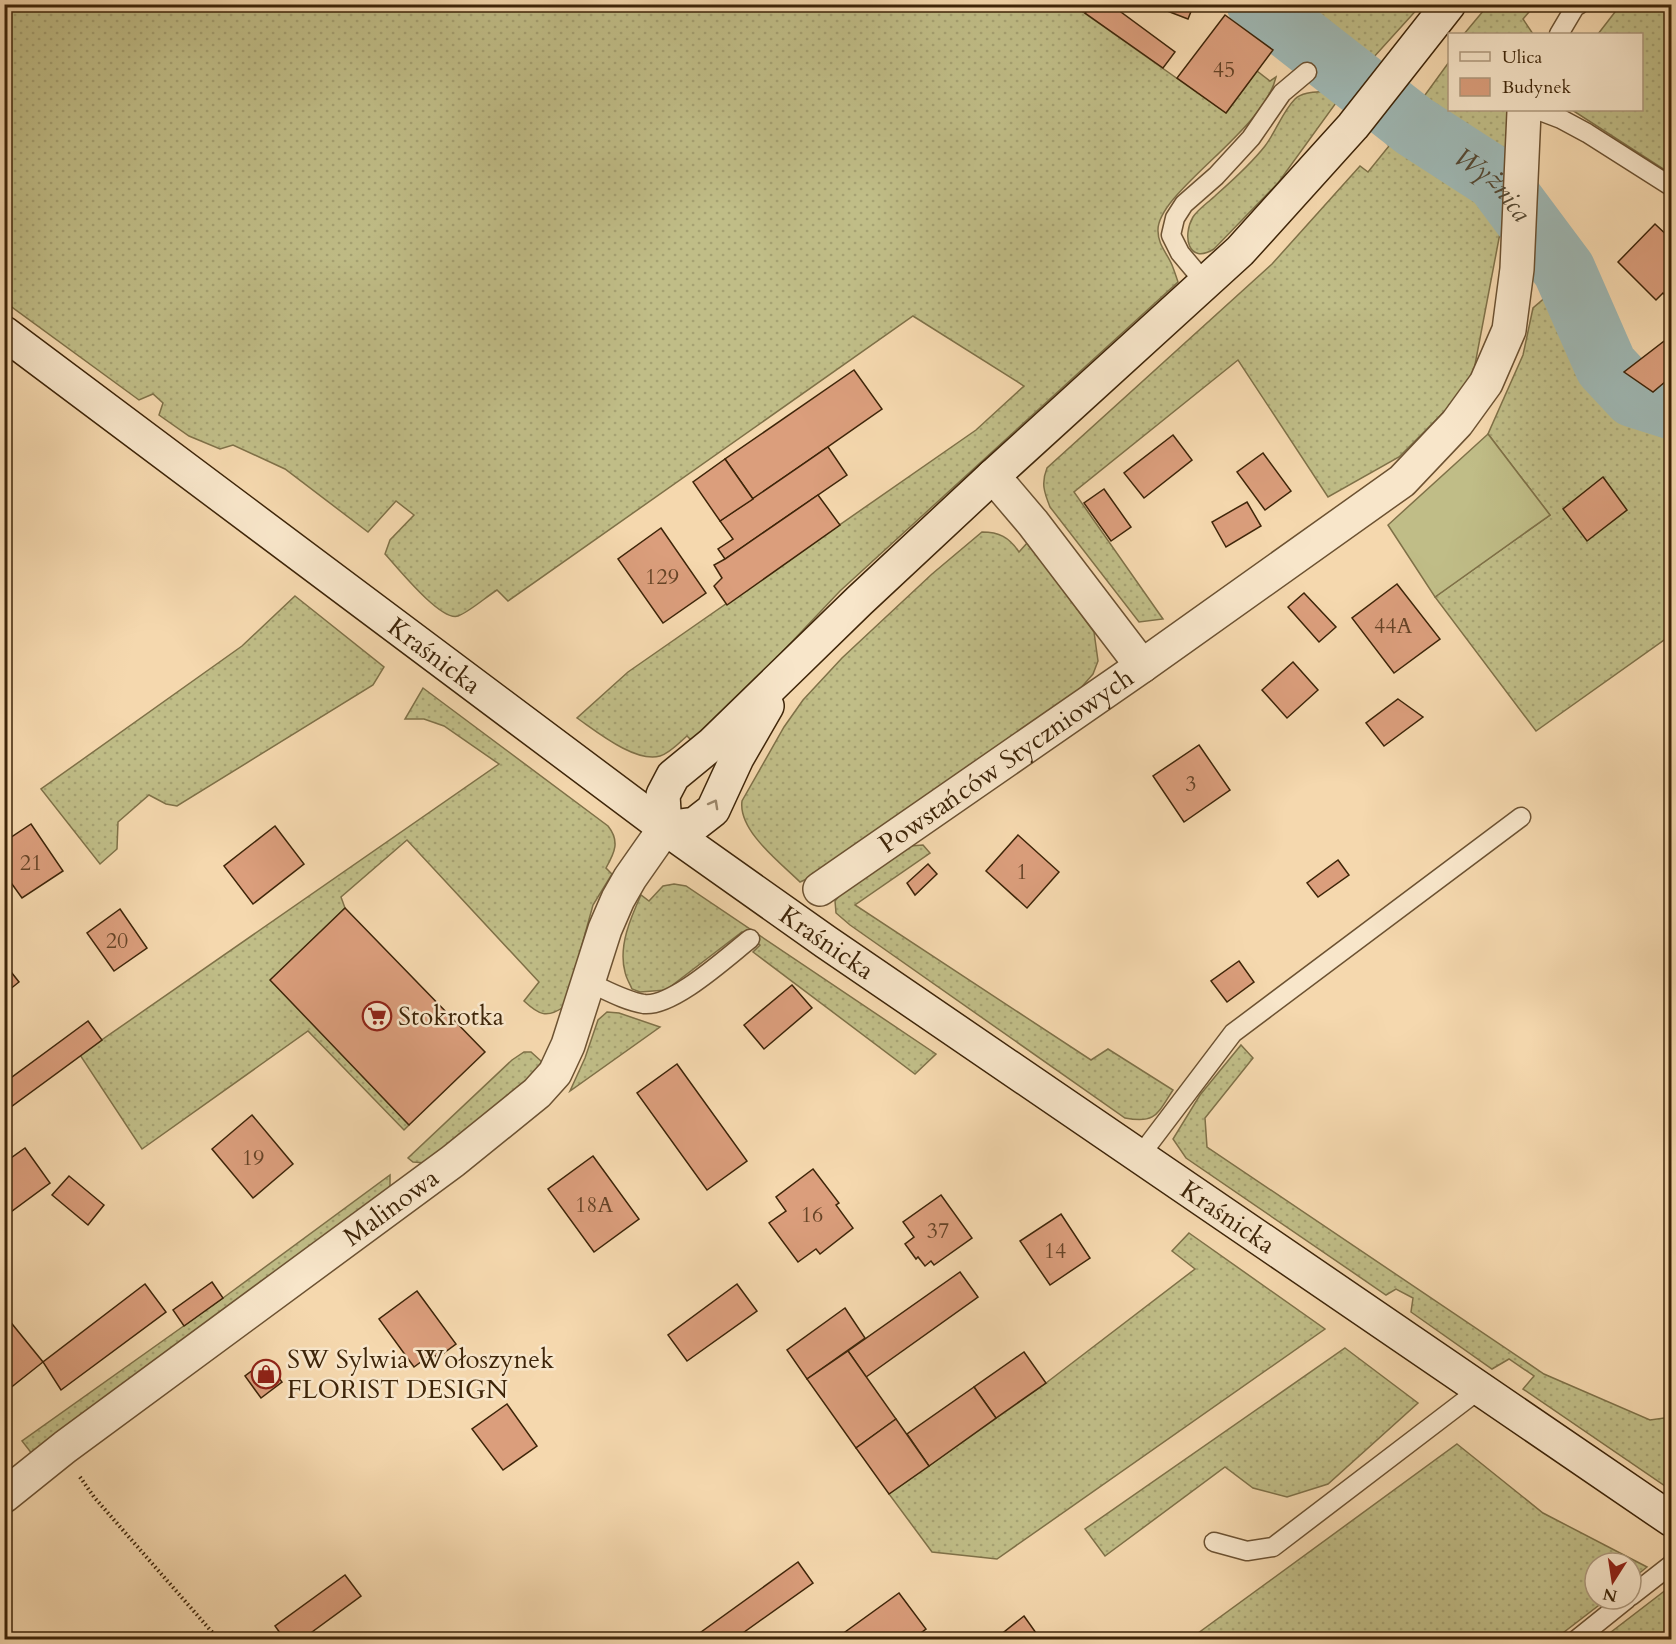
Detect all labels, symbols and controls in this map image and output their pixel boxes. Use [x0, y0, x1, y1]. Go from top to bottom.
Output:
legend [1448, 33, 1643, 111]
text: Ulica [1502, 45, 1543, 70]
house number: 45 [1213, 55, 1235, 85]
text: Budynek [1502, 75, 1572, 100]
water label: Wyżnica [1447, 139, 1540, 230]
house number: 129 [645, 562, 679, 592]
street label: Kraśnicka [381, 610, 488, 702]
house number: 44A [1374, 611, 1412, 641]
street label: Powstańców Styczniowych [872, 660, 1140, 861]
house number: 3 [1185, 769, 1197, 799]
one-way arrow [707, 800, 718, 810]
house number: 21 [20, 848, 42, 878]
house number: 1 [1016, 857, 1028, 887]
street label: Kraśnicka [772, 897, 881, 988]
house number: 20 [106, 926, 128, 956]
place label: Stokrotka [398, 999, 504, 1034]
supermarket icon: Stokrotka [361, 1000, 393, 1032]
house number: 19 [242, 1143, 264, 1173]
street label: Malinowa [336, 1160, 446, 1254]
street label: Kraśnicka [1173, 1172, 1282, 1262]
house number: 18A [575, 1190, 613, 1220]
house number: 16 [801, 1200, 823, 1230]
house number: 37 [927, 1216, 949, 1246]
house number: 14 [1044, 1236, 1066, 1266]
place label: SW Sylwia Wołoszynek FLORIST DESIGN [287, 1342, 554, 1407]
shop icon: SW Sylwia Wołoszynek FLORIST DESIGN [250, 1358, 282, 1390]
north arrow [1583, 1551, 1643, 1611]
text: N [1601, 1582, 1619, 1607]

